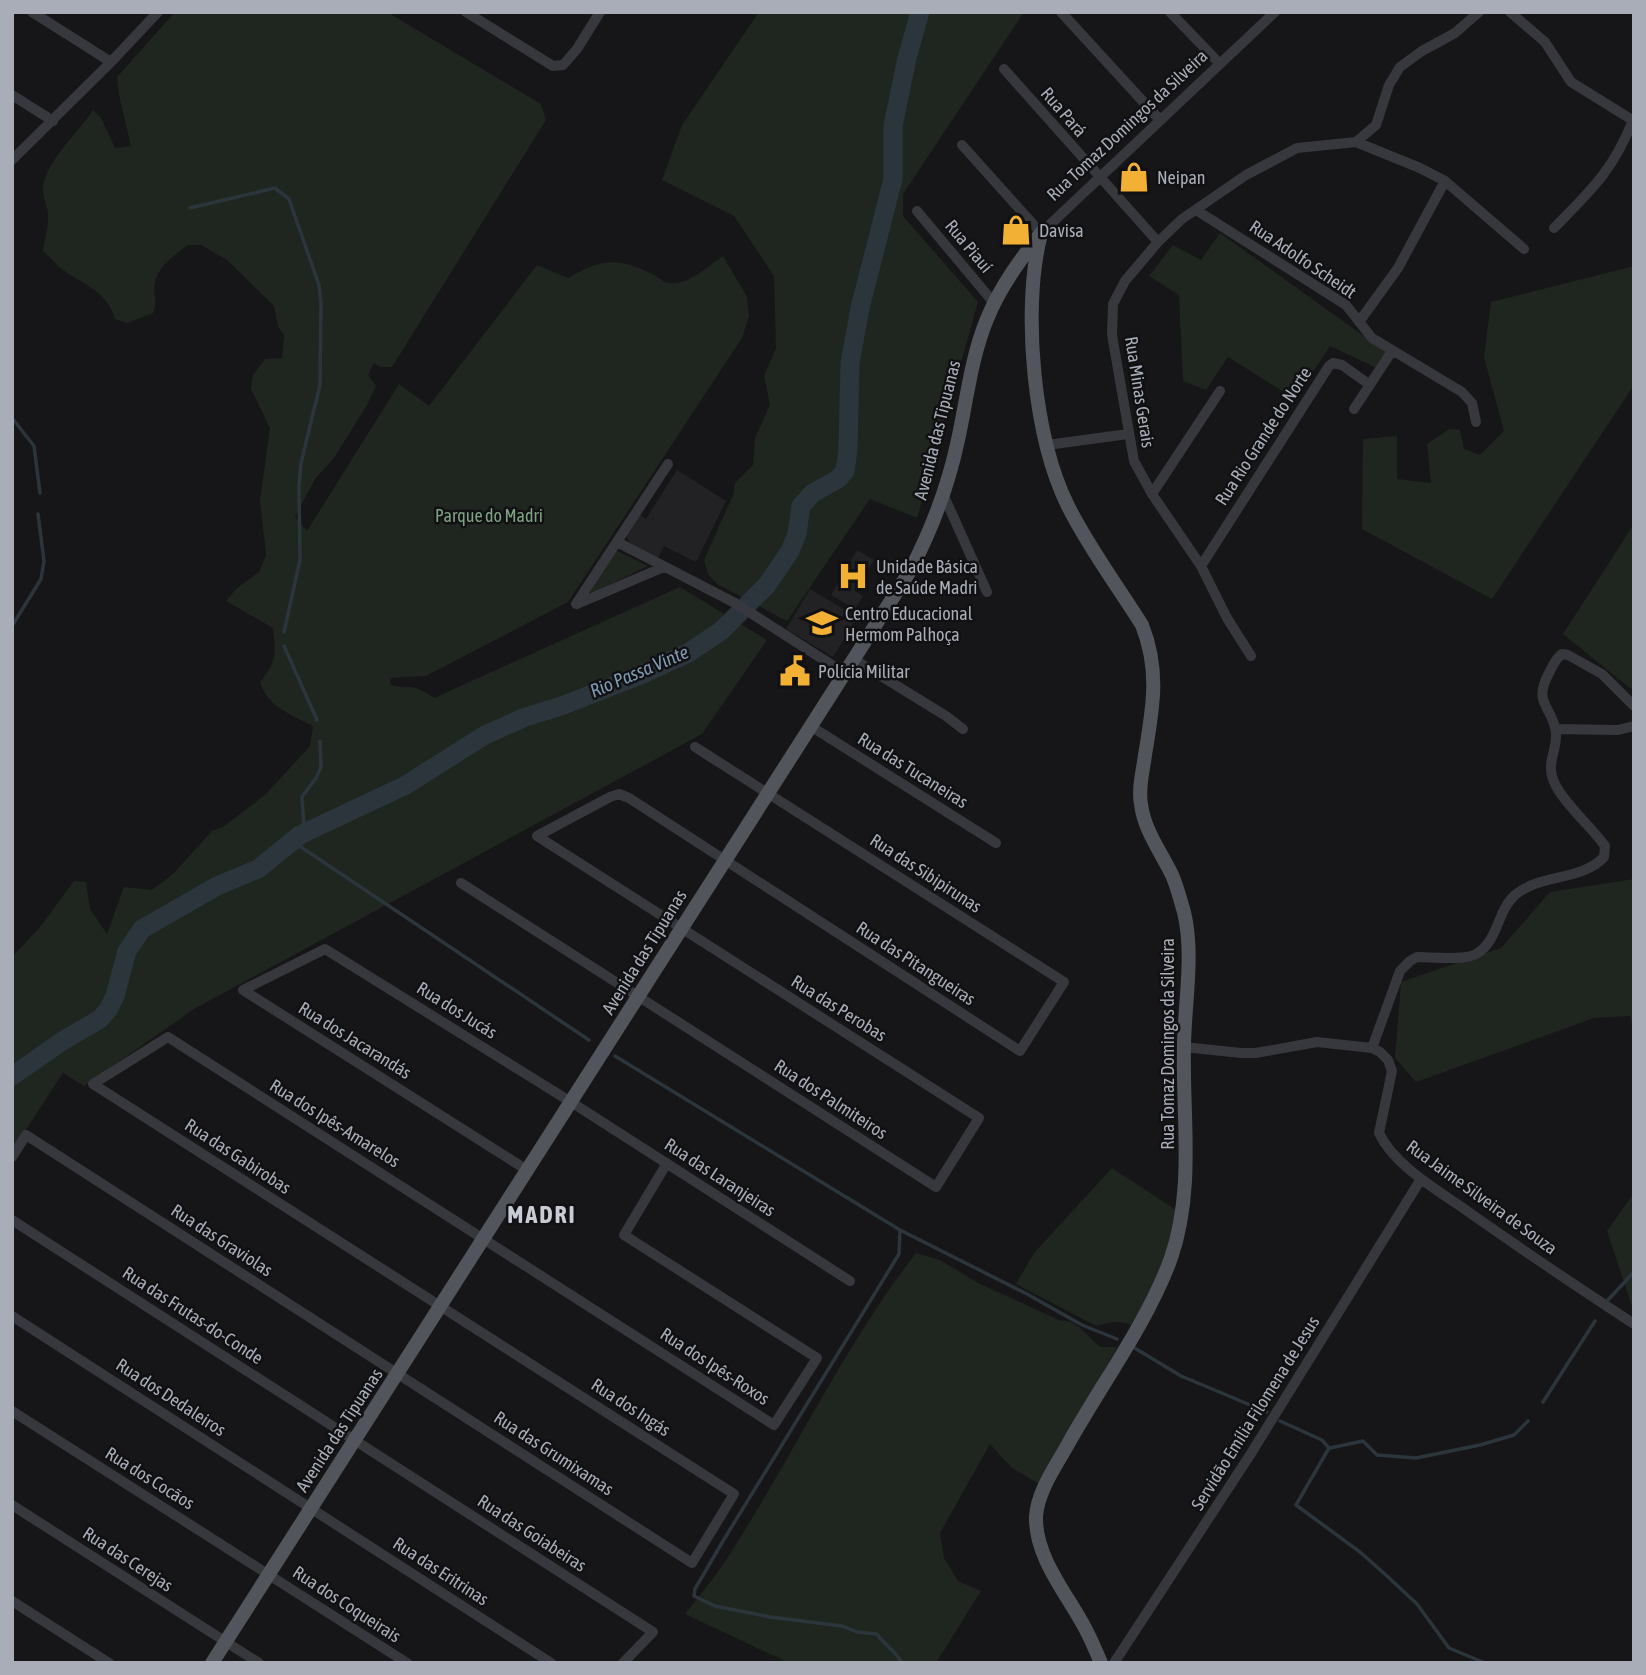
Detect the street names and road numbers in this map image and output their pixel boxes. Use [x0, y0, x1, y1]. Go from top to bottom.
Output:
street label: Rua Tomaz Domingos da Silveira [1042, 45, 1212, 205]
street label: Rua Pará [1037, 83, 1091, 141]
street label: Rua Piauí [941, 215, 997, 277]
street label: Rua Adolfo Scheidt [1246, 216, 1360, 302]
street label: Rua Minas Gerais [1121, 335, 1159, 449]
street label: Avenida das Tipuanas [910, 358, 964, 502]
street label: Rua Rio Grande do Norte [1211, 363, 1315, 509]
street label: Rua das Tucaneiras [854, 728, 972, 812]
street label: Rua das Sibipirunas [866, 829, 986, 917]
street label: Avenida das Tipuanas [597, 886, 691, 1018]
street label: Rua das Pitangueiras [853, 917, 979, 1009]
street label: Rua Tomaz Domingos da Silveira [1157, 938, 1178, 1150]
street label: Rua das Perobas [788, 970, 890, 1046]
street label: Rua dos Jucás [413, 977, 501, 1043]
street label: Rua dos Jacarandás [295, 997, 415, 1083]
street label: Rua dos Palmiteiros [771, 1055, 891, 1143]
street label: Rua dos Ipês-Amarelos [266, 1074, 404, 1172]
street label: Rua das Gabirobas [181, 1114, 295, 1198]
street label: Rua das Laranjeiras [661, 1133, 779, 1221]
street label: Rua Jaime Silveira de Souza [1403, 1135, 1561, 1259]
street label: Rua das Graviolas [167, 1199, 277, 1281]
street label: Rua das Frutas-do-Conde [119, 1262, 267, 1368]
street label: Servidão Emília Filomena de Jesus [1187, 1312, 1323, 1514]
street label: Rua dos Ipês-Roxos [657, 1323, 773, 1409]
street label: Rua dos Dedaleiros [112, 1354, 230, 1440]
street label: Avenida das Tipuanas [291, 1364, 387, 1496]
street label: Rua dos Ingás [588, 1374, 674, 1440]
street label: Rua das Grumixamas [490, 1407, 618, 1499]
street label: Rua dos Cocãos [102, 1442, 198, 1514]
street label: Rua das Goiabeiras [474, 1490, 590, 1576]
street label: Rua das Cerejas [79, 1522, 177, 1596]
street label: Rua das Eritrinas [389, 1532, 493, 1610]
street label: Rua dos Coqueirais [289, 1561, 405, 1647]

